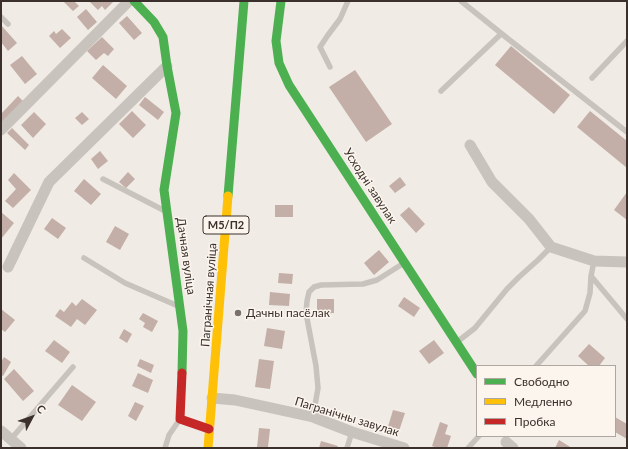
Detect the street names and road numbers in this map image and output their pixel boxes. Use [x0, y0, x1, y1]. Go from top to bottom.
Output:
street label: Усходні завулак [340, 146, 400, 226]
street label: Дачная вуліца [173, 216, 199, 296]
road number: М5/П2 [203, 216, 249, 234]
street label: Пагранічная вуліца [198, 242, 220, 348]
street label: Пагранічны завулак [293, 394, 401, 440]

